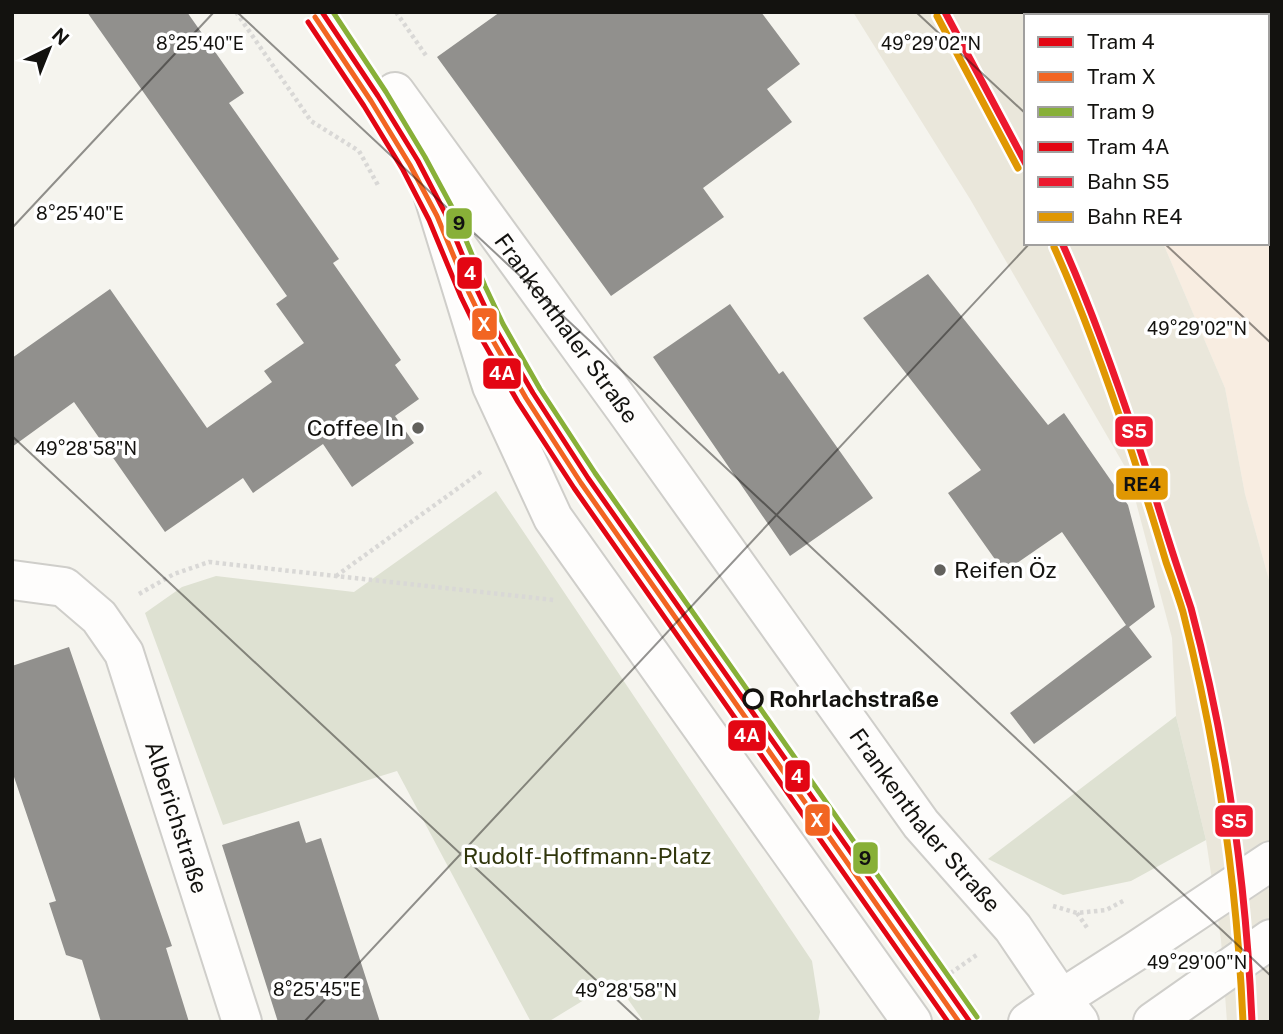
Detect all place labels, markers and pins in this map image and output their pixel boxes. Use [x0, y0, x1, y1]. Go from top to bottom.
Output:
place label: Coffee In [307, 414, 404, 441]
marker: Coffee In [410, 420, 426, 436]
place label: Reifen Öz [954, 556, 1057, 583]
marker: Reifen Öz [932, 562, 948, 578]
place label: Rohrlachstraße [769, 685, 939, 712]
marker: Rohrlachstraße [743, 689, 763, 709]

